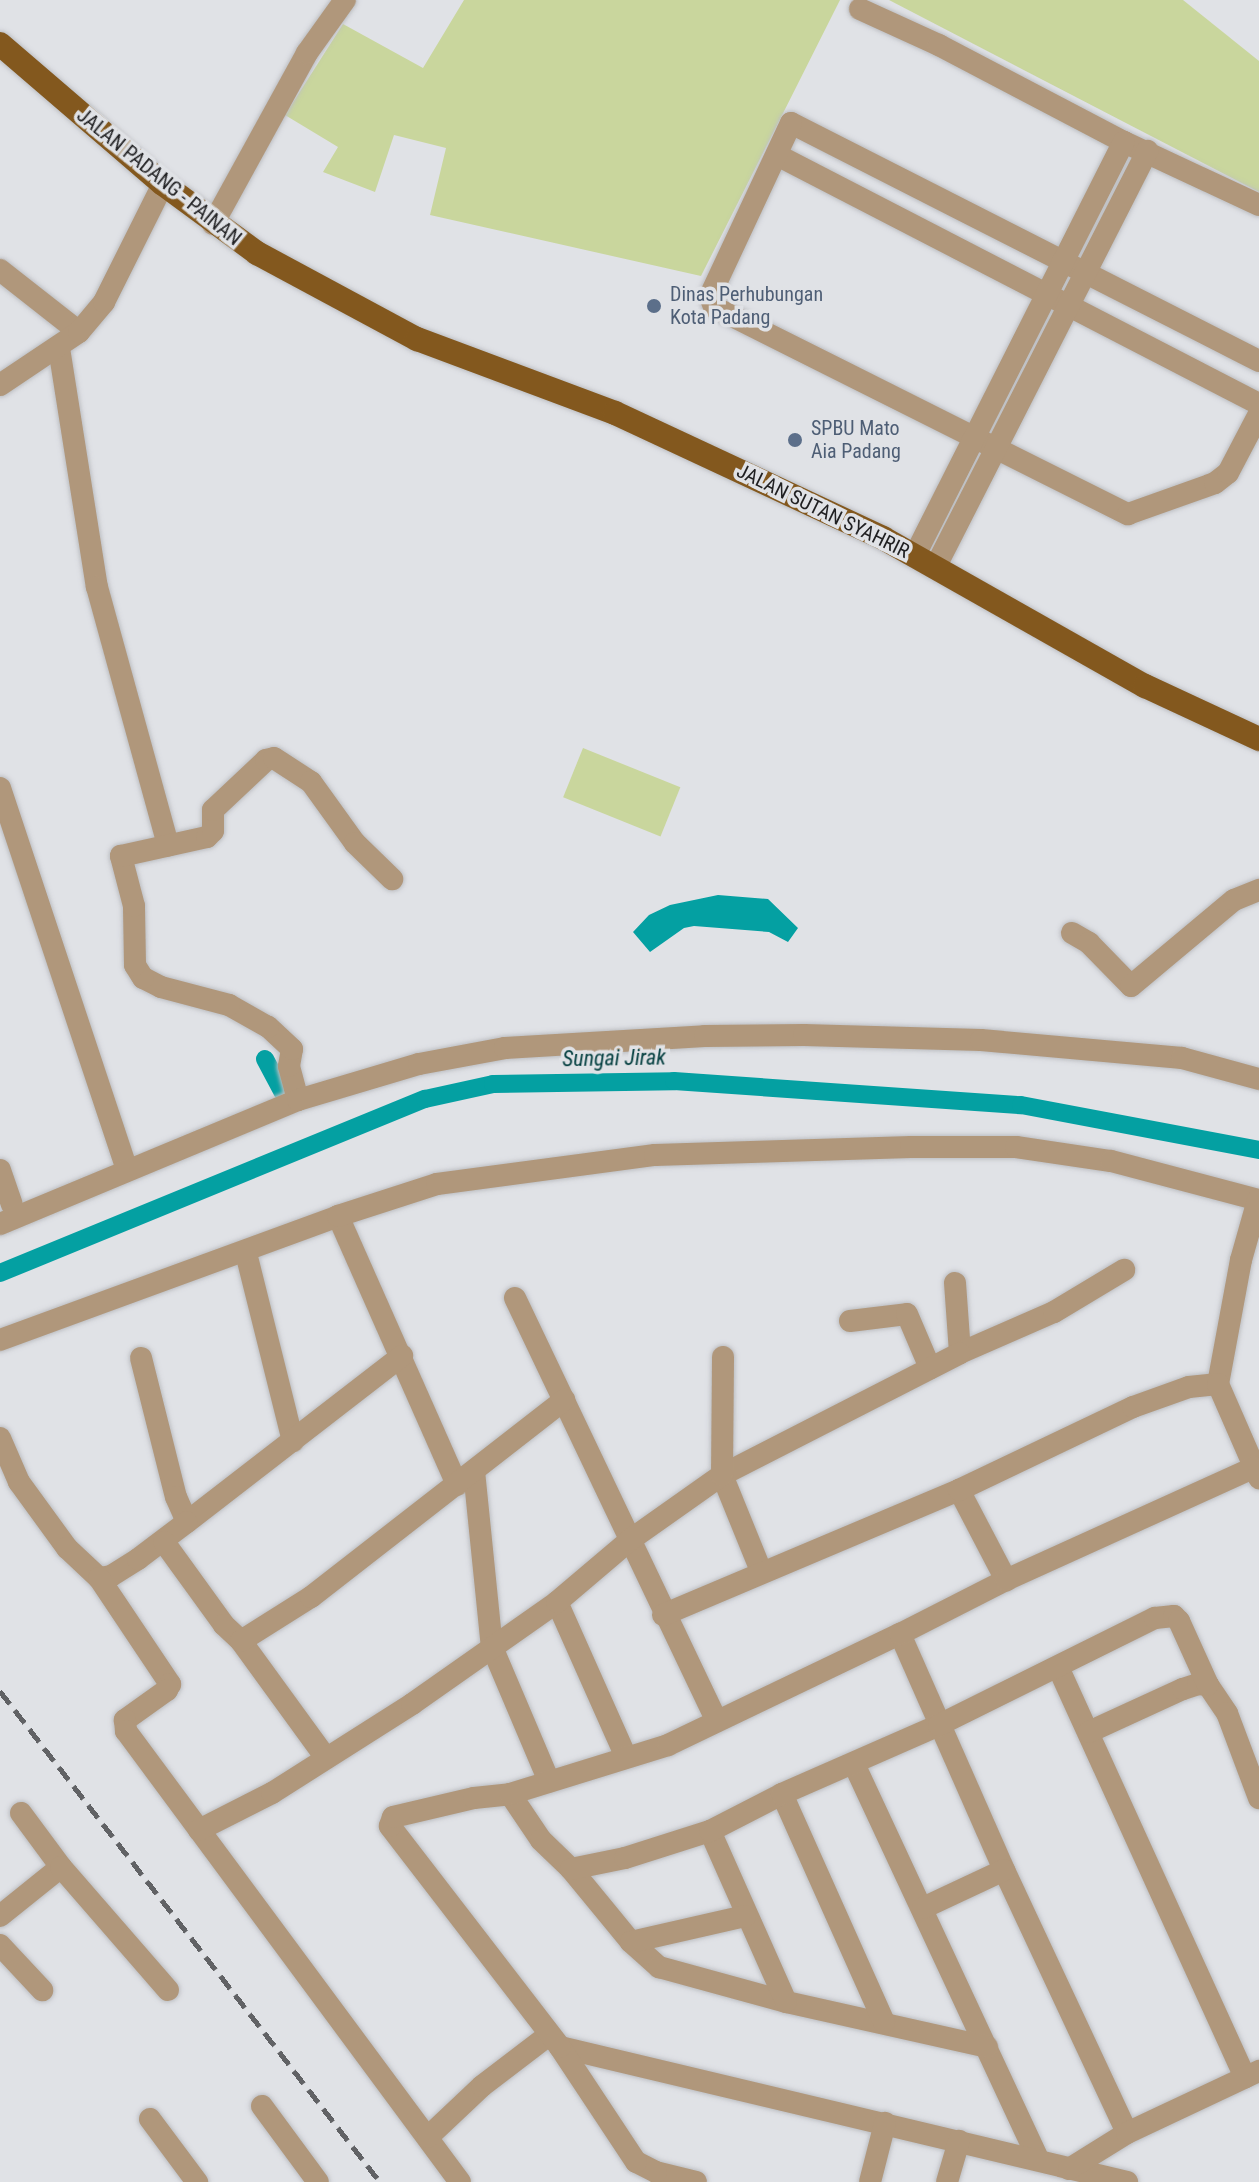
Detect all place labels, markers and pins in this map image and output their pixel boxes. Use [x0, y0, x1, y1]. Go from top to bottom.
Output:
place label: Dinas Perhubungan Kota Padang [670, 282, 823, 329]
marker: Dinas Perhubungan Kota Padang [645, 297, 663, 315]
place label: SPBU Mato Aia Padang [811, 416, 901, 463]
marker: SPBU Mato Aia Padang [786, 431, 804, 449]

